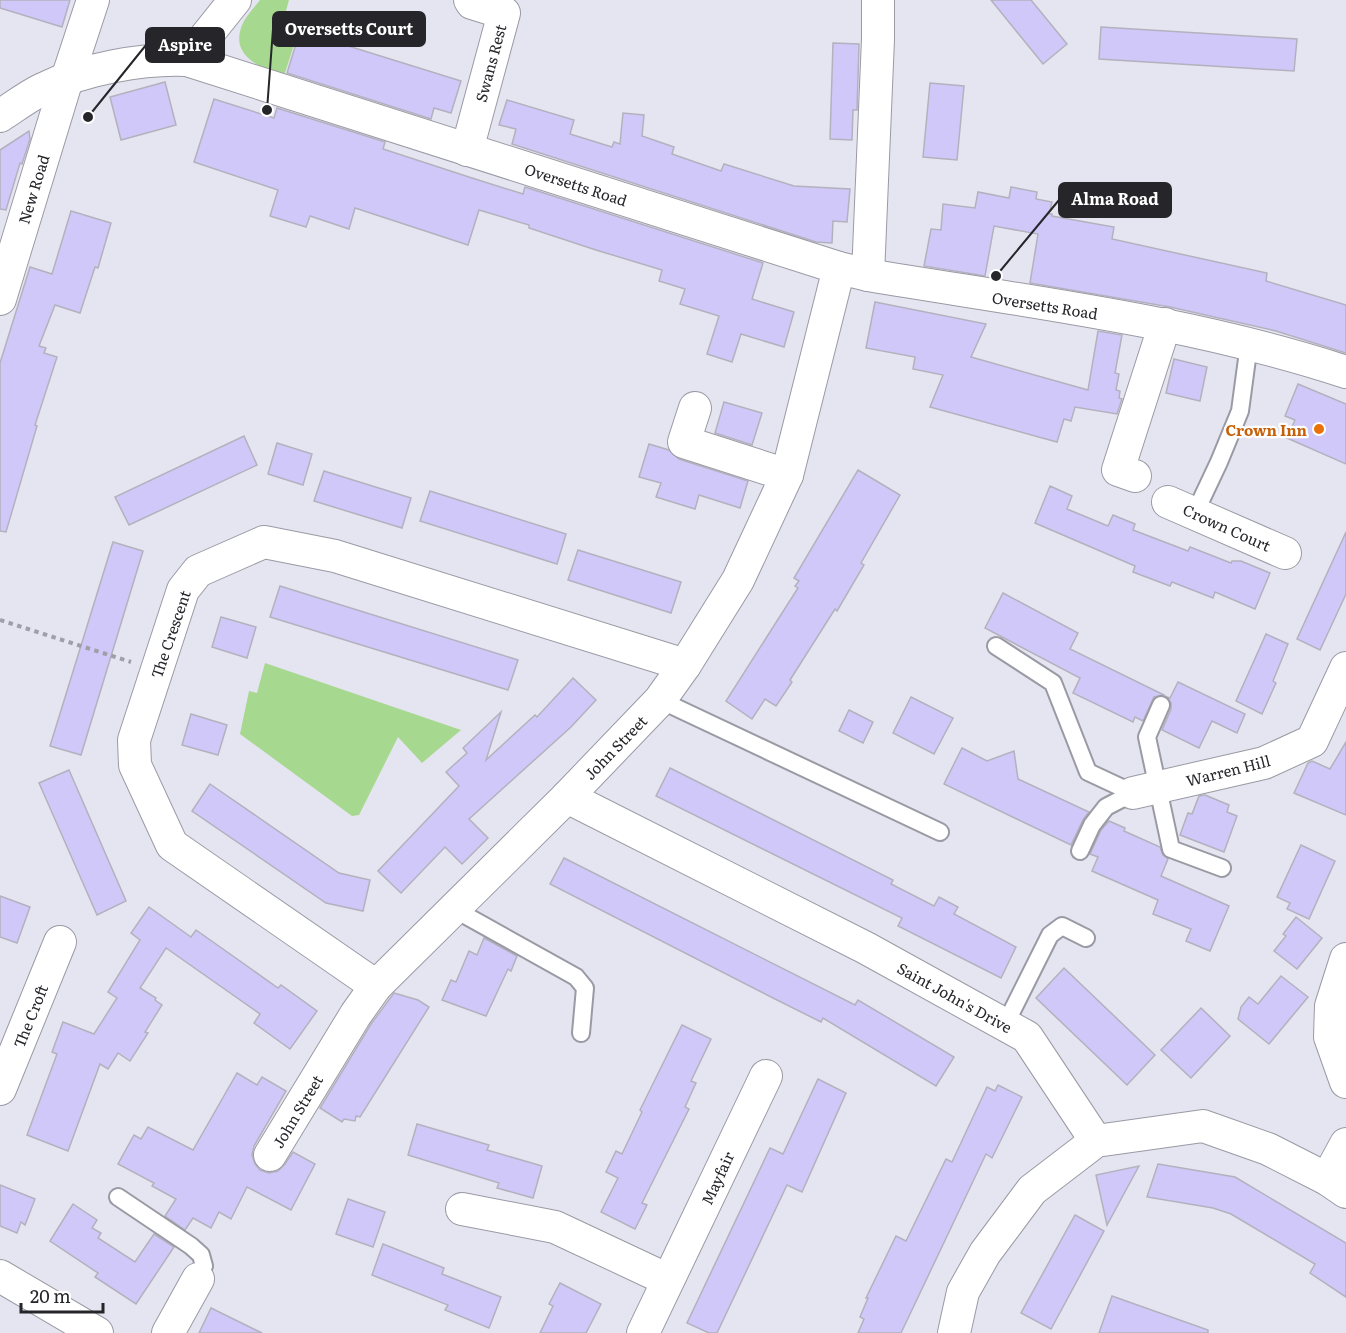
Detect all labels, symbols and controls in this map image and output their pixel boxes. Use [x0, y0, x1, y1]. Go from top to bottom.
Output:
callout: Oversetts Court [273, 12, 425, 46]
text: Oversetts Court [285, 16, 413, 40]
street label: Swans Rest [469, 22, 511, 104]
callout: Aspire [146, 28, 224, 62]
text: Aspire [158, 32, 212, 56]
street label: New Road [12, 151, 54, 227]
street label: Oversetts Road [522, 157, 630, 211]
callout: Alma Road [1059, 183, 1171, 217]
text: Alma Road [1071, 186, 1159, 210]
street label: Oversetts Road [990, 285, 1100, 325]
place label: Crown Inn [1225, 418, 1308, 441]
marker: Crown Inn [1312, 422, 1326, 436]
street label: Crown Court [1179, 497, 1275, 557]
street label: The Crescent [144, 587, 196, 681]
street label: John Street [578, 710, 652, 784]
street label: Warren Hill [1183, 748, 1273, 792]
street label: Saint John's Drive [893, 956, 1017, 1038]
street label: The Croft [7, 981, 53, 1051]
street label: John Street [266, 1070, 328, 1152]
street label: Mayfair [695, 1148, 739, 1208]
scale bar [21, 1276, 104, 1314]
text: 20 m [30, 1282, 71, 1309]

